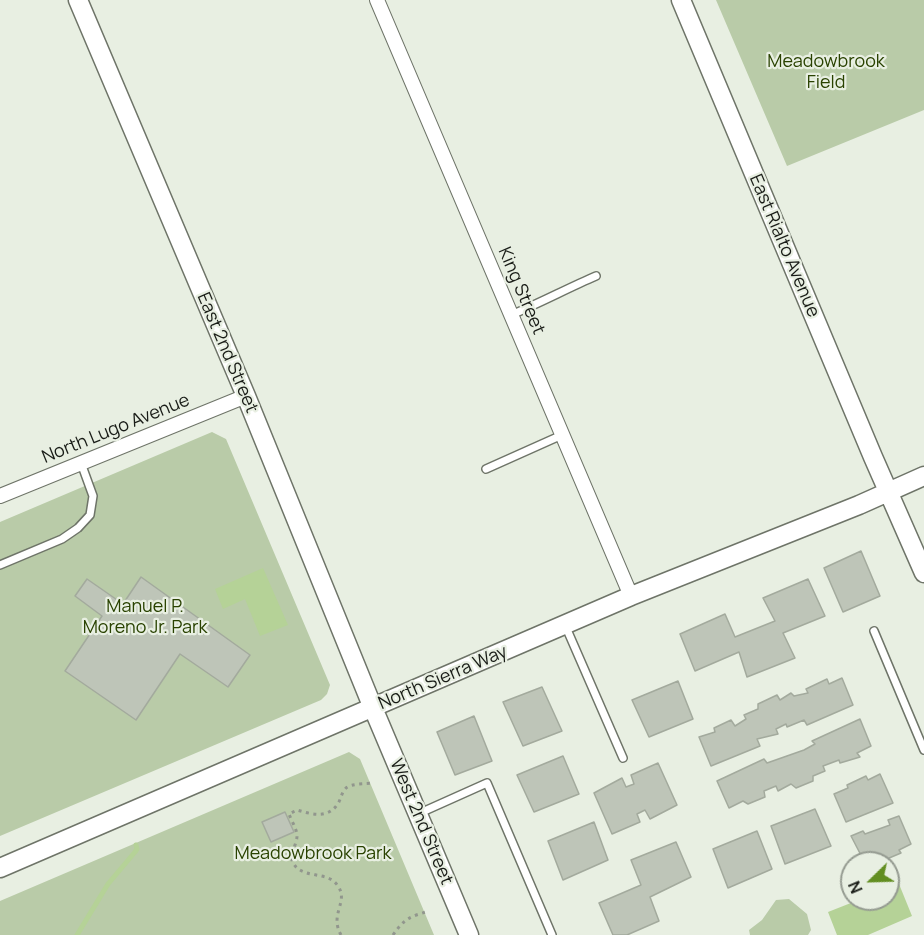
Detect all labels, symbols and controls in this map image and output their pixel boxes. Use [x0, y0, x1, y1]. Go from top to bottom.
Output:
park label: Meadowbrook Field [767, 51, 885, 94]
street label: East Rialto Avenue [744, 171, 824, 321]
street label: King Street [493, 244, 549, 338]
street label: East 2nd Street [192, 290, 262, 416]
street label: North Lugo Avenue [39, 390, 193, 468]
park label: Manuel P. Moreno Jr. Park [83, 596, 207, 638]
street label: North Sierra Way [375, 641, 511, 715]
street label: West 2nd Street [385, 756, 457, 888]
park label: Meadowbrook Park [235, 843, 391, 865]
north arrow [840, 851, 900, 911]
text: N [843, 878, 868, 897]

